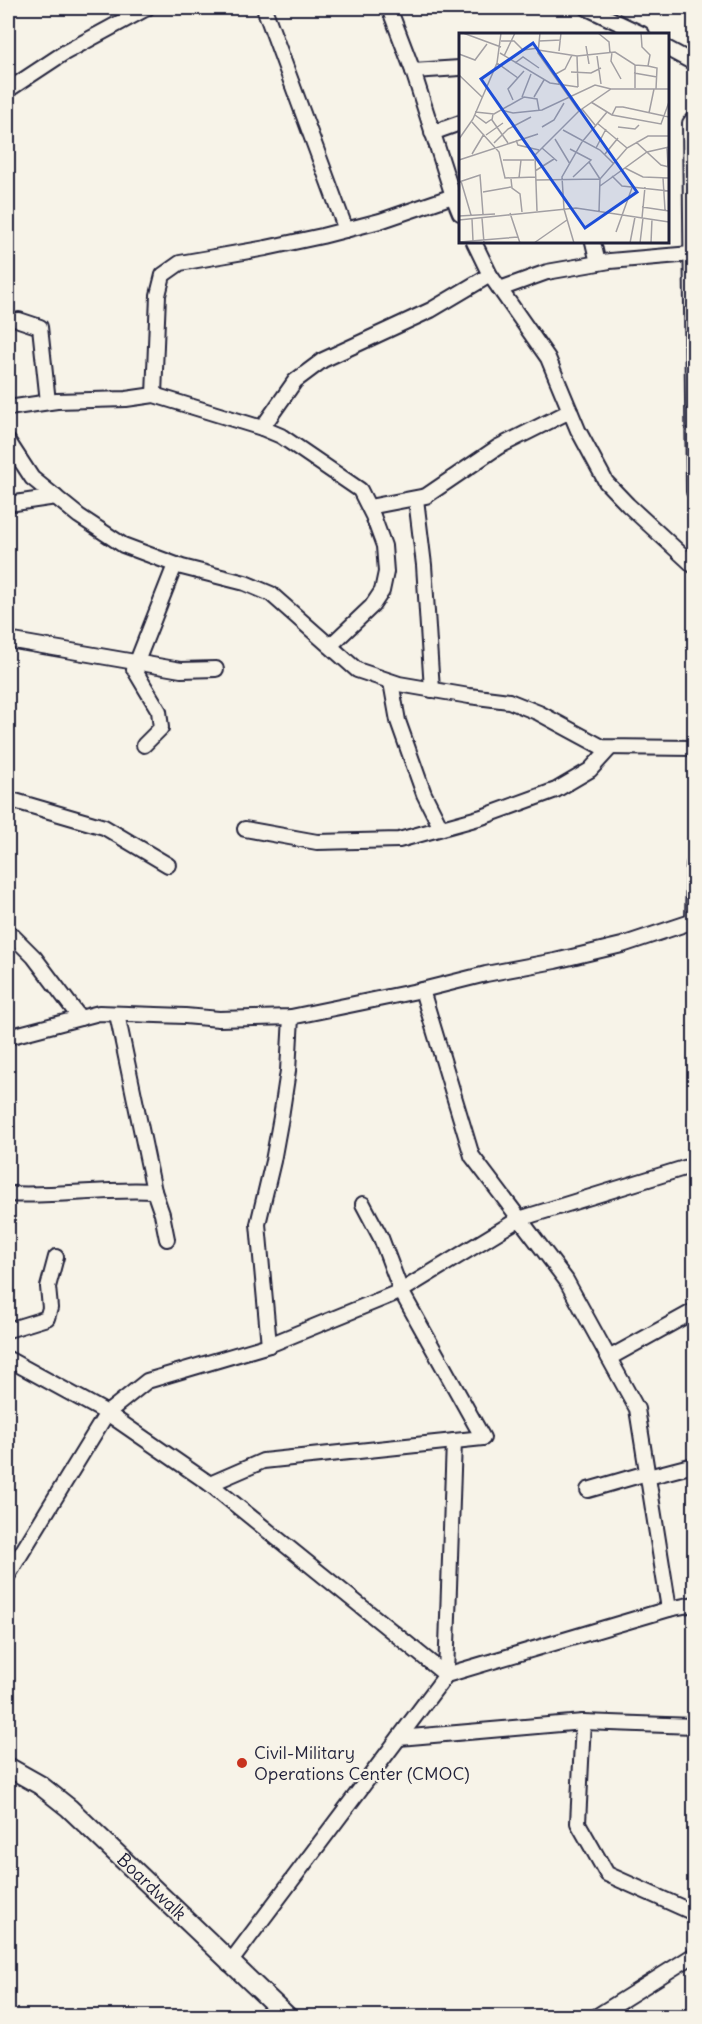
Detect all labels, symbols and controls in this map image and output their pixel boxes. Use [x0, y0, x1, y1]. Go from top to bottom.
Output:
inset map [459, 33, 669, 243]
place label: Civil-Military Operations Center (CMOC) [254, 1741, 470, 1785]
marker: Civil-Military Operations Center (CMOC) [235, 1756, 249, 1770]
street label: Boardwalk [112, 1848, 192, 1925]

